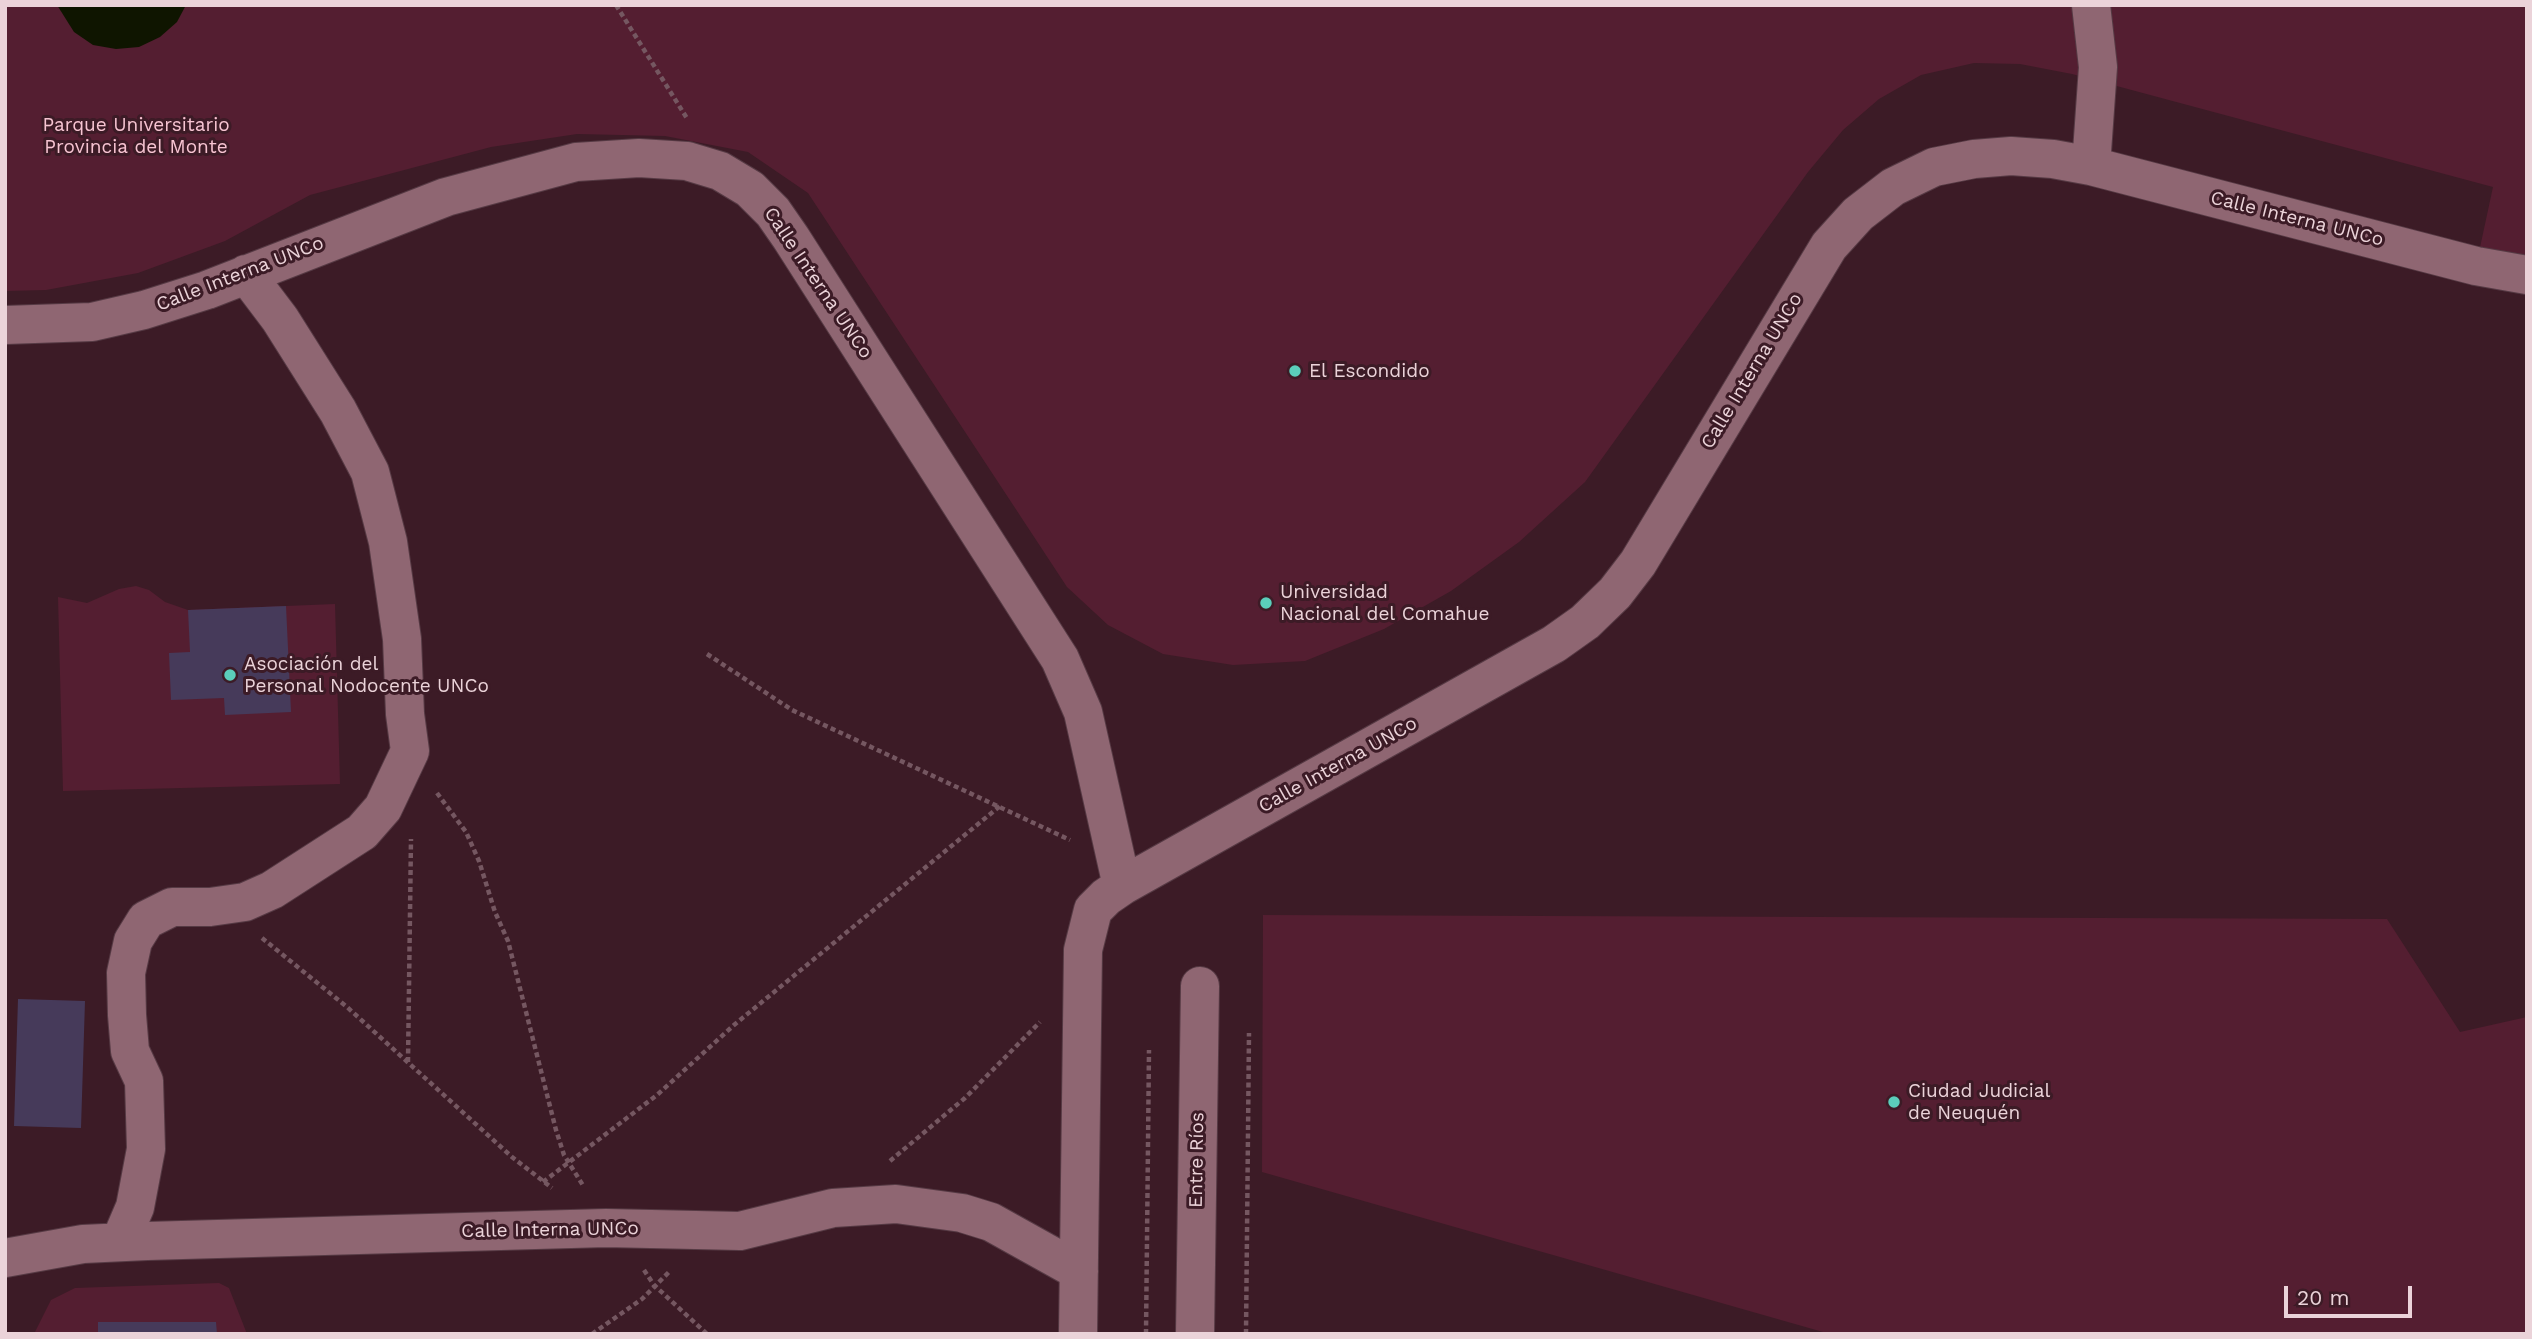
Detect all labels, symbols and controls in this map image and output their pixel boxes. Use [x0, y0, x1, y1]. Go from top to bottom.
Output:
park label: Parque Universitario Provincia del Monte [42, 114, 230, 158]
street label: Calle Interna UNCo [2208, 186, 2386, 252]
street label: Calle Interna UNCo [759, 203, 877, 363]
street label: Calle Interna UNCo [153, 232, 327, 316]
street label: Calle Interna UNCo [1697, 289, 1807, 453]
place label: El Escondido [1309, 360, 1430, 382]
marker: El Escondido [1287, 363, 1303, 379]
place label: Universidad Nacional del Comahue [1280, 581, 1489, 625]
marker: Universidad Nacional del Comahue [1258, 595, 1274, 611]
place label: Asociación del Personal Nodocente UNCo [244, 653, 489, 697]
marker: Asociación del Personal Nodocente UNCo [222, 667, 238, 683]
street label: Calle Interna UNCo [1255, 712, 1421, 818]
place label: Ciudad Judicial de Neuquén [1908, 1080, 2050, 1124]
marker: Ciudad Judicial de Neuquén [1886, 1094, 1902, 1110]
street label: Entre Ríos [1185, 1112, 1209, 1208]
street label: Calle Interna UNCo [461, 1217, 639, 1243]
scale bar [2287, 1272, 2415, 1316]
text: 20 m [2297, 1285, 2349, 1310]

